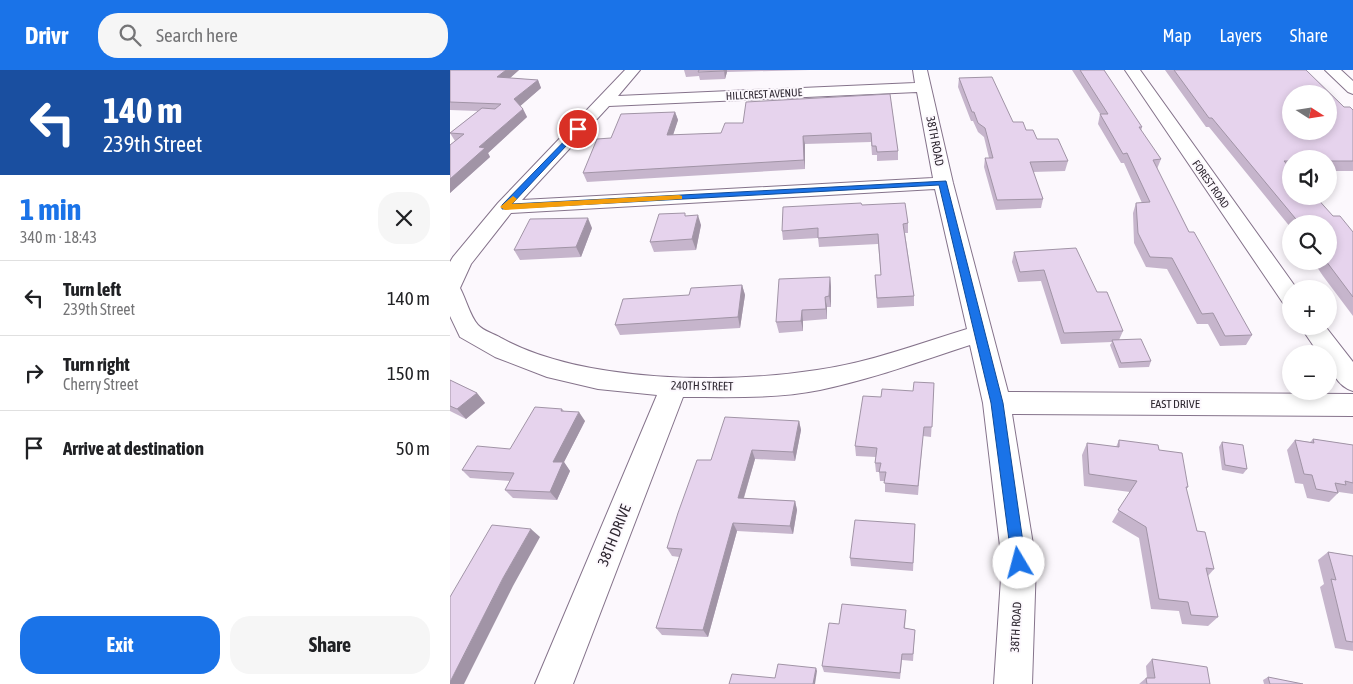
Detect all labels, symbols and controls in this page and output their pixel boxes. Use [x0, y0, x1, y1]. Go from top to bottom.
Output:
search box [98, 13, 448, 58]
icon: search [116, 21, 144, 49]
text: Drivr [25, 22, 68, 49]
text: Search here [156, 24, 238, 46]
text: Map [1162, 25, 1191, 46]
text: Layers [1219, 25, 1262, 46]
text: Share [1290, 25, 1328, 46]
north arrow [1282, 85, 1338, 140]
map controls [1282, 85, 1337, 400]
street label: HILLCREST AVENUE [725, 86, 803, 102]
icon: left [20, 90, 85, 155]
text: 140 m [103, 90, 182, 130]
pin [557, 108, 599, 150]
icon: arrive [564, 115, 592, 143]
street label: 38TH ROAD [923, 115, 947, 167]
text: 239th Street [103, 131, 202, 157]
button: sound [1282, 150, 1337, 205]
street label: FOREST ROAD [1190, 158, 1232, 210]
text: 1 min [20, 192, 81, 226]
button: close [378, 192, 430, 244]
button: search [1282, 215, 1337, 270]
text: 340 m · 18:43 [20, 228, 97, 246]
text: Turn left [63, 278, 121, 300]
button: + [1282, 280, 1337, 335]
icon: left [20, 284, 48, 312]
text: 140 m [387, 287, 430, 309]
text: 239th Street [63, 300, 135, 318]
button: − [1282, 345, 1337, 400]
text: Turn right [63, 353, 130, 375]
icon: right [20, 359, 48, 387]
text: 150 m [387, 362, 430, 384]
text: Cherry Street [63, 375, 139, 393]
street label: 240TH STREET [671, 378, 734, 394]
street label: EAST DRIVE [1150, 397, 1200, 411]
icon: arrive [20, 434, 48, 462]
text: Arrive at destination [63, 437, 204, 459]
text: 50 m [396, 437, 430, 459]
street label: 38TH DRIVE [594, 501, 634, 568]
position arrow [992, 536, 1044, 588]
street label: 38TH ROAD [1008, 601, 1024, 653]
button: Exit [20, 616, 220, 674]
button: Share [230, 616, 430, 674]

